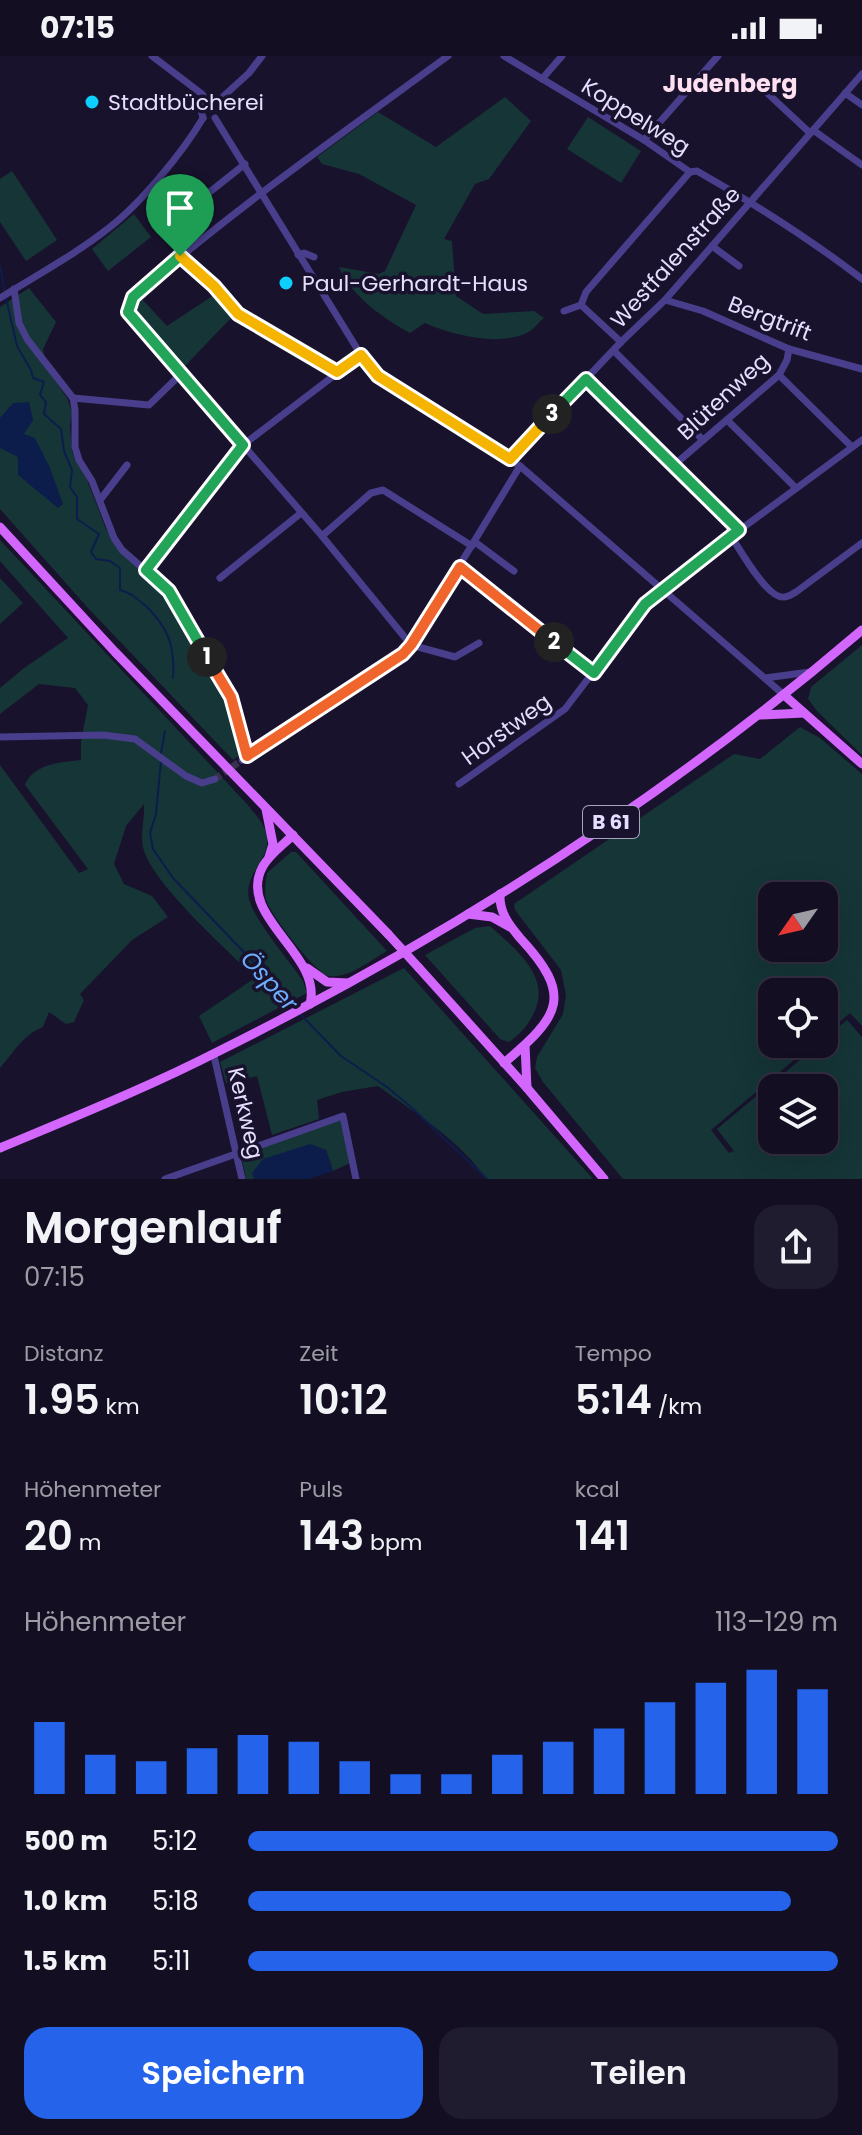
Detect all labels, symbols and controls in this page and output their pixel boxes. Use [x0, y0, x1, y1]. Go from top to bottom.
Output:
text: 07:15 [40, 6, 115, 49]
district label: Judenberg [663, 67, 797, 100]
street label: Koppelweg [576, 71, 696, 162]
place label: Stadtbücherei [108, 87, 264, 118]
marker: Stadtbücherei [83, 93, 101, 111]
pin [146, 174, 214, 256]
street label: Westfalenstraße [603, 180, 747, 335]
icon: arrive [158, 186, 202, 230]
place label: Paul-Gerhardt-Haus [302, 268, 528, 299]
marker: Paul-Gerhardt-Haus [277, 274, 295, 292]
street label: Bergtrift [724, 288, 816, 349]
street label: Blütenweg [671, 346, 776, 447]
pin: 3 [532, 394, 572, 434]
text: 3 [545, 398, 559, 429]
pin: 2 [534, 622, 574, 662]
text: 2 [548, 626, 560, 657]
pin: 1 [187, 637, 227, 677]
text: 1 [203, 641, 211, 672]
street label: Horstweg [455, 686, 557, 772]
road number: B 61 [583, 806, 639, 838]
north arrow [758, 882, 838, 962]
map controls [758, 882, 838, 1154]
water label: Ösper [233, 943, 306, 1019]
button: locate [758, 978, 838, 1058]
street label: Kerkweg [220, 1064, 271, 1162]
button: layers [758, 1074, 838, 1154]
text: Morgenlauf [24, 1197, 282, 1258]
button: share [754, 1205, 838, 1289]
text: 07:15 [24, 1259, 85, 1295]
text: Distanz [24, 1338, 103, 1369]
text: Zeit [299, 1338, 338, 1369]
text: Tempo [575, 1338, 652, 1369]
text: 1.95 [24, 1372, 100, 1428]
text: 10:12 [299, 1372, 388, 1428]
text: 5:14 [575, 1372, 652, 1428]
text: km [100, 1391, 140, 1422]
text: /km [652, 1391, 702, 1422]
text: Höhenmeter [24, 1474, 161, 1505]
text: Puls [299, 1474, 343, 1505]
text: kcal [575, 1474, 620, 1505]
text: 20 [24, 1508, 73, 1564]
text: 143 [299, 1508, 364, 1564]
text: 141 [575, 1508, 630, 1564]
text: m [73, 1527, 101, 1558]
text: bpm [364, 1527, 423, 1558]
text: Höhenmeter [24, 1604, 186, 1640]
text: 113–129 m [715, 1604, 838, 1640]
text: 500 m [24, 1823, 108, 1859]
text: 5:12 [152, 1823, 197, 1859]
text: 1.0 km [24, 1883, 107, 1919]
text: 5:18 [152, 1883, 199, 1919]
text: 1.5 km [24, 1943, 107, 1979]
text: 5:11 [152, 1943, 191, 1979]
button: Speichern [24, 2027, 423, 2119]
button: Teilen [439, 2027, 838, 2119]

